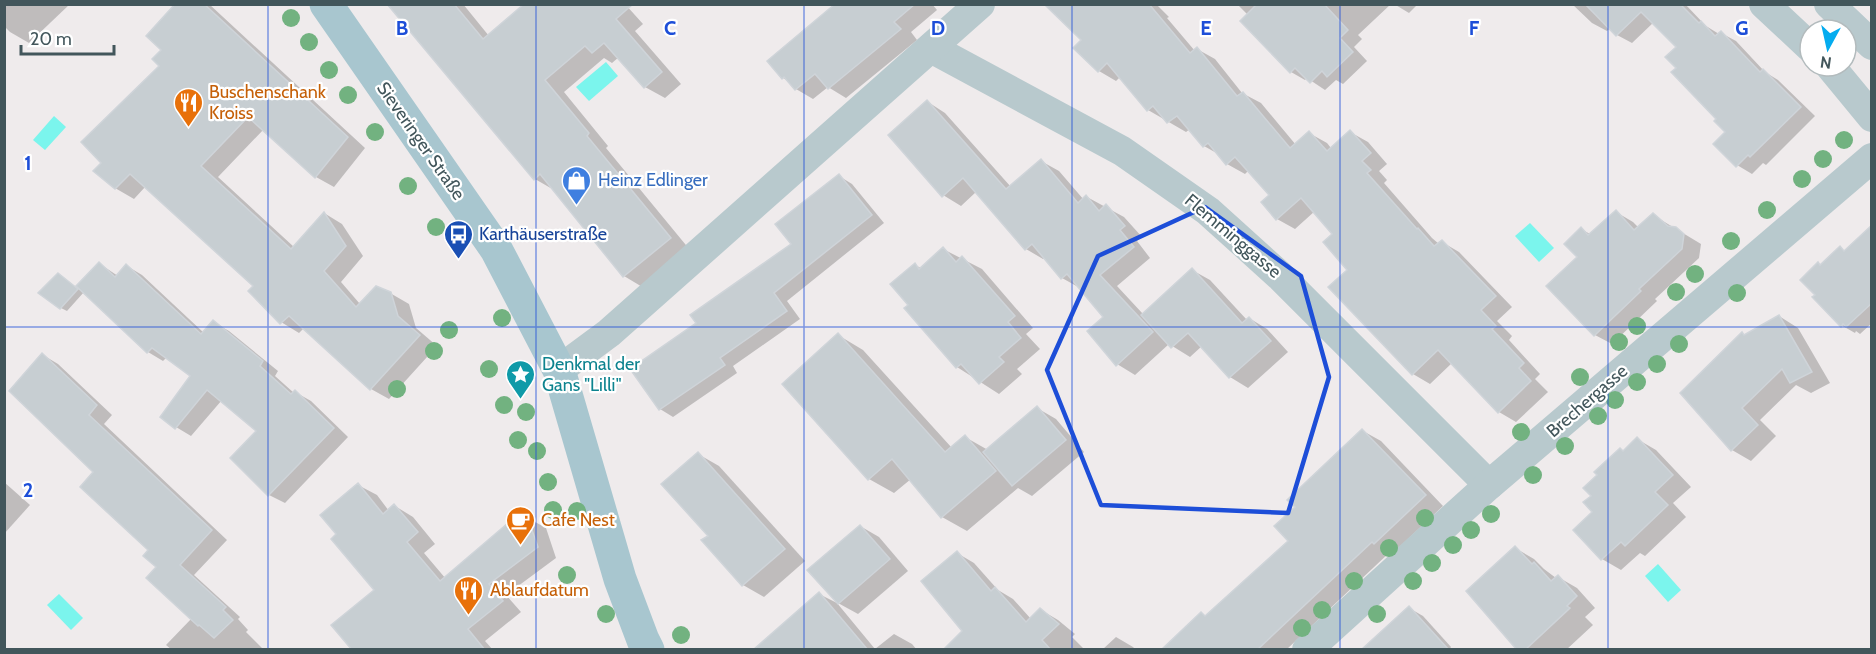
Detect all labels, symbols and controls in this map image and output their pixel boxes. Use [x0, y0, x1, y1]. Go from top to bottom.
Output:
text: B [396, 16, 408, 40]
text: C [664, 16, 676, 40]
text: D [931, 16, 945, 40]
text: E [1200, 16, 1212, 40]
text: F [1469, 16, 1480, 40]
text: G [1735, 16, 1749, 40]
scale bar [21, 18, 114, 56]
north arrow [1798, 18, 1858, 78]
text: 20 m [30, 28, 72, 50]
text: N [1819, 52, 1833, 73]
street label: Sieveringer Straße [372, 78, 470, 204]
place label: Buschenschank Kroiss [209, 81, 327, 124]
restaurant icon: Buschenschank Kroiss [172, 86, 204, 128]
text: 1 [24, 151, 32, 175]
shop icon: Heinz Edlinger [561, 164, 593, 206]
place label: Heinz Edlinger [598, 169, 708, 191]
street label: Flemminggasse [1180, 189, 1286, 283]
bus stop icon: Karthäuserstraße [442, 218, 474, 260]
place label: Karthäuserstraße [479, 223, 607, 245]
place label: Denkmal der Gans "Lilli" [542, 353, 640, 396]
place icon: Denkmal der Gans "Lilli" [505, 358, 537, 400]
street label: Brechergasse [1542, 360, 1632, 442]
text: 2 [23, 478, 33, 502]
cafe icon: Cafe Nest [504, 504, 536, 546]
place label: Cafe Nest [541, 509, 615, 531]
restaurant icon: Ablaufdatum [453, 574, 485, 616]
place label: Ablaufdatum [490, 579, 589, 601]

